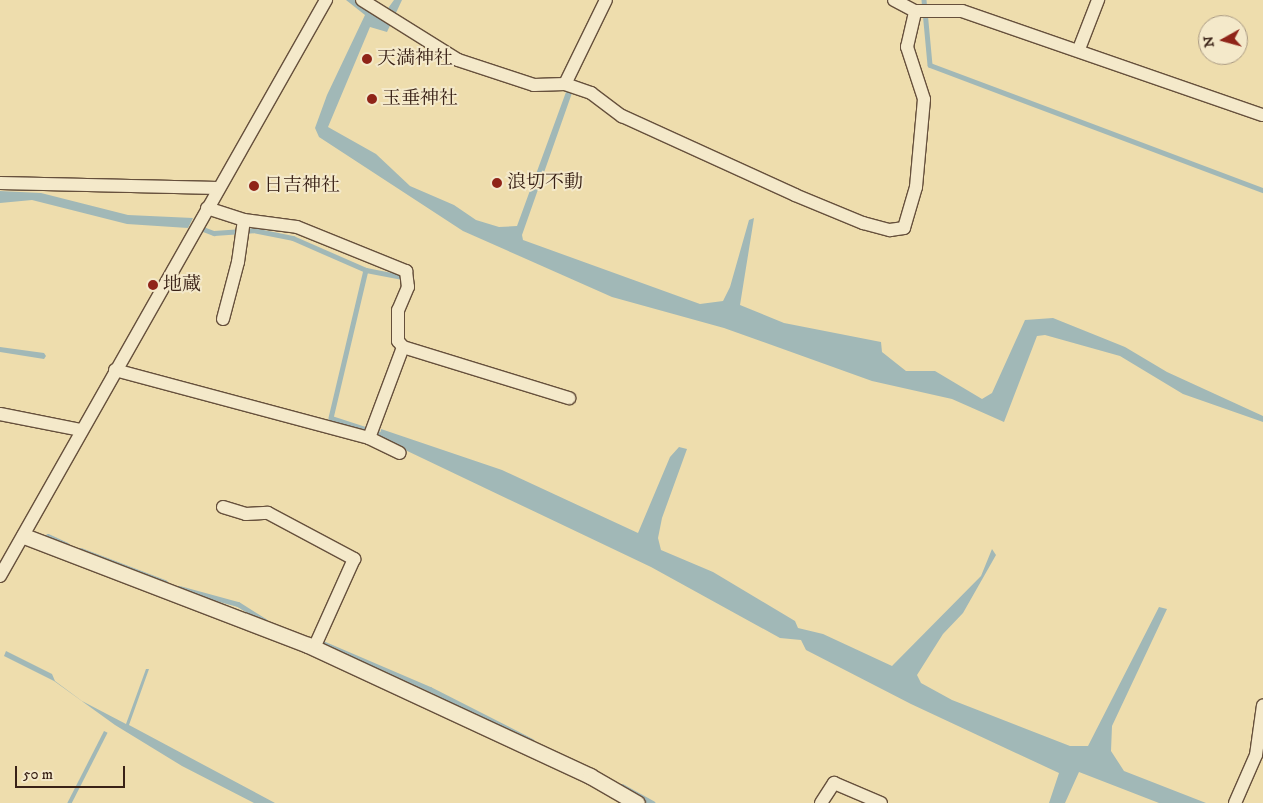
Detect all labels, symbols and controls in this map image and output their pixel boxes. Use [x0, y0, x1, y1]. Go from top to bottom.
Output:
north arrow [1198, 15, 1248, 65]
text: N [1199, 35, 1219, 49]
place label: 天満神社 [377, 48, 453, 70]
marker: 天満神社 [361, 53, 373, 65]
place label: 玉垂神社 [382, 88, 458, 110]
marker: 玉垂神社 [366, 93, 378, 105]
place label: 浪切不動 [507, 172, 583, 194]
place label: 日吉神社 [264, 175, 340, 197]
marker: 浪切不動 [491, 177, 503, 189]
marker: 日吉神社 [248, 180, 260, 192]
place label: 地蔵 [163, 274, 201, 296]
marker: 地蔵 [147, 279, 159, 291]
scale bar [18, 756, 128, 788]
text: 50 m [23, 765, 53, 784]

